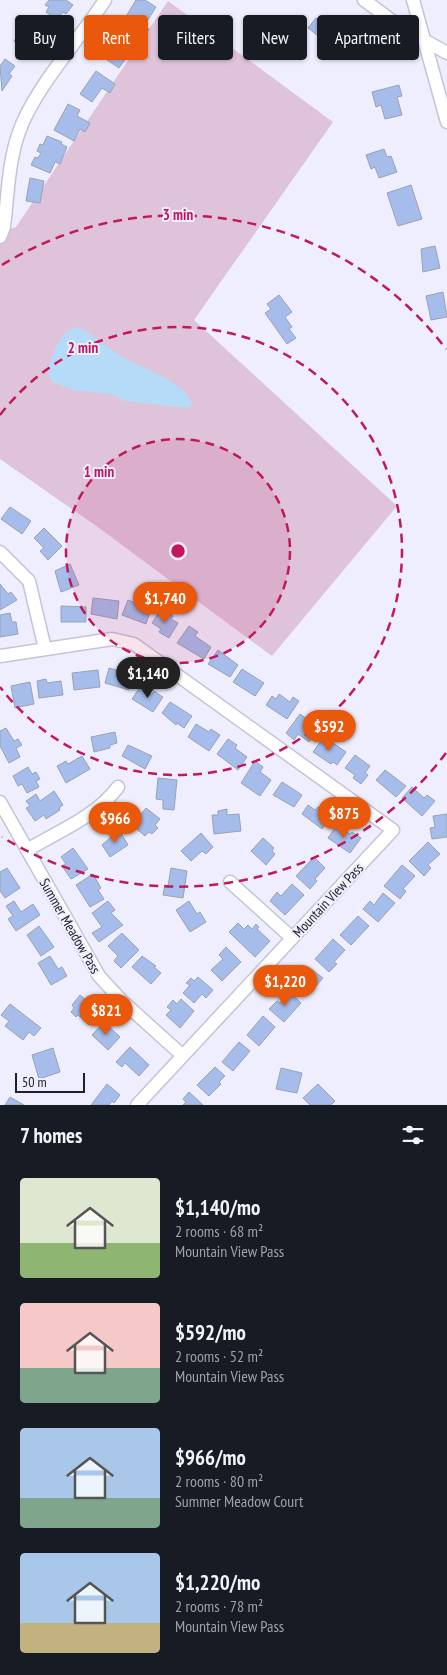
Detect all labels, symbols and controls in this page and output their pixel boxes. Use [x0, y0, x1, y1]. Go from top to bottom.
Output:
chip: Buy [15, 15, 74, 60]
chip: Rent [84, 15, 148, 60]
chip: Filters [158, 15, 233, 60]
chip: New [243, 15, 307, 60]
chip: Apartment [317, 15, 419, 60]
text: 3 min [163, 205, 193, 224]
text: 2 min [68, 338, 98, 357]
text: 1 min [84, 462, 114, 481]
centre of rings [169, 542, 187, 560]
pin: $1,740 [124, 582, 206, 624]
text: $1,740 [144, 588, 186, 608]
pin: $1,140 [107, 656, 189, 699]
text: $1,140 [127, 663, 169, 683]
pin: $592 [299, 710, 359, 752]
text: $592 [314, 716, 344, 736]
pin: $875 [314, 796, 374, 839]
pin: $966 [85, 802, 145, 844]
text: $875 [329, 803, 359, 823]
text: $966 [100, 808, 130, 828]
street label: Mountain View Pass [289, 859, 367, 941]
street label: Summer Meadow Pass [35, 875, 105, 977]
pin: $1,220 [244, 964, 326, 1007]
text: $1,220 [264, 971, 306, 991]
pin: $821 [76, 994, 136, 1036]
text: $821 [91, 1000, 121, 1020]
scale bar [15, 1070, 85, 1093]
text: 50 m [22, 1073, 47, 1091]
icon: filters [399, 1121, 427, 1149]
text: 7 homes [20, 1122, 82, 1149]
text: $1,140/mo [175, 1194, 260, 1221]
icon: home [60, 1198, 120, 1258]
text: 2 rooms · 68 m² [175, 1221, 263, 1241]
text: Mountain View Pass [175, 1241, 284, 1261]
text: $592/mo [175, 1319, 246, 1346]
icon: home [60, 1323, 120, 1383]
text: 2 rooms · 52 m² [175, 1346, 263, 1366]
text: Mountain View Pass [175, 1366, 284, 1386]
text: $966/mo [175, 1444, 246, 1471]
icon: home [60, 1448, 120, 1508]
text: 2 rooms · 80 m² [175, 1471, 263, 1491]
text: Summer Meadow Court [175, 1491, 303, 1511]
text: $1,220/mo [175, 1569, 260, 1596]
icon: home [60, 1573, 120, 1633]
text: 2 rooms · 78 m² [175, 1596, 263, 1616]
text: Mountain View Pass [175, 1616, 284, 1636]

